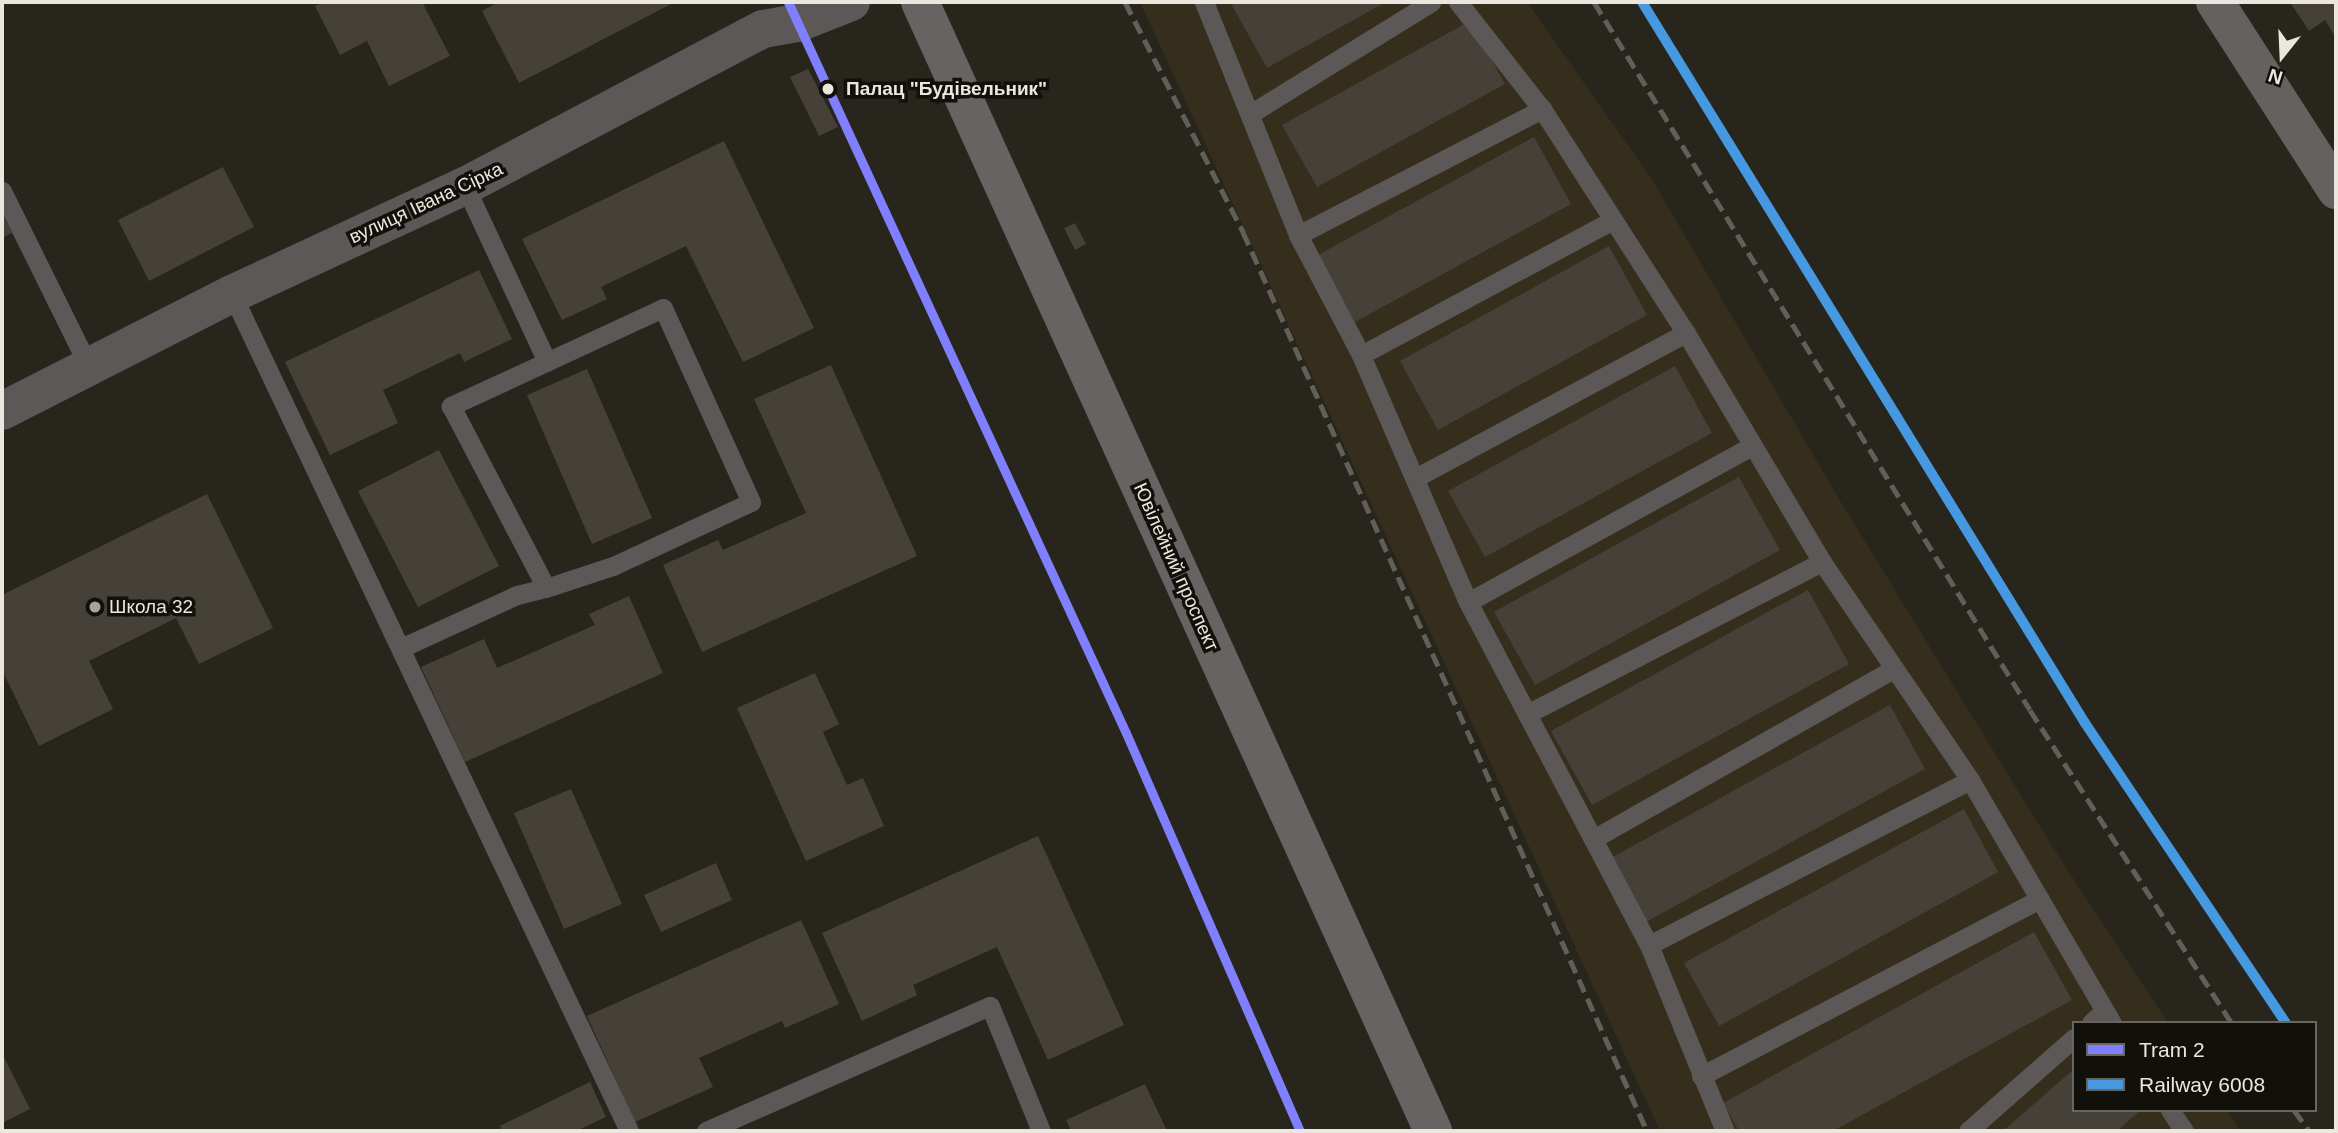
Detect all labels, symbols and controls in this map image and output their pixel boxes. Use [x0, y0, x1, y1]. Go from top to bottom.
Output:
north arrow [2247, 21, 2317, 91]
text: N [2266, 64, 2285, 89]
marker: Палац "Будівельник" [817, 78, 839, 100]
place label: Палац "Будівельник" [846, 78, 1047, 100]
street label: вулиця Івана Сірка [346, 157, 506, 249]
street label: Ювілейний проспект [1129, 479, 1223, 655]
place label: Школа 32 [109, 596, 193, 618]
marker: Школа 32 [87, 599, 103, 615]
legend [2072, 1021, 2317, 1112]
text: Tram 2 [2139, 1038, 2205, 1061]
text: Railway 6008 [2139, 1073, 2265, 1096]

